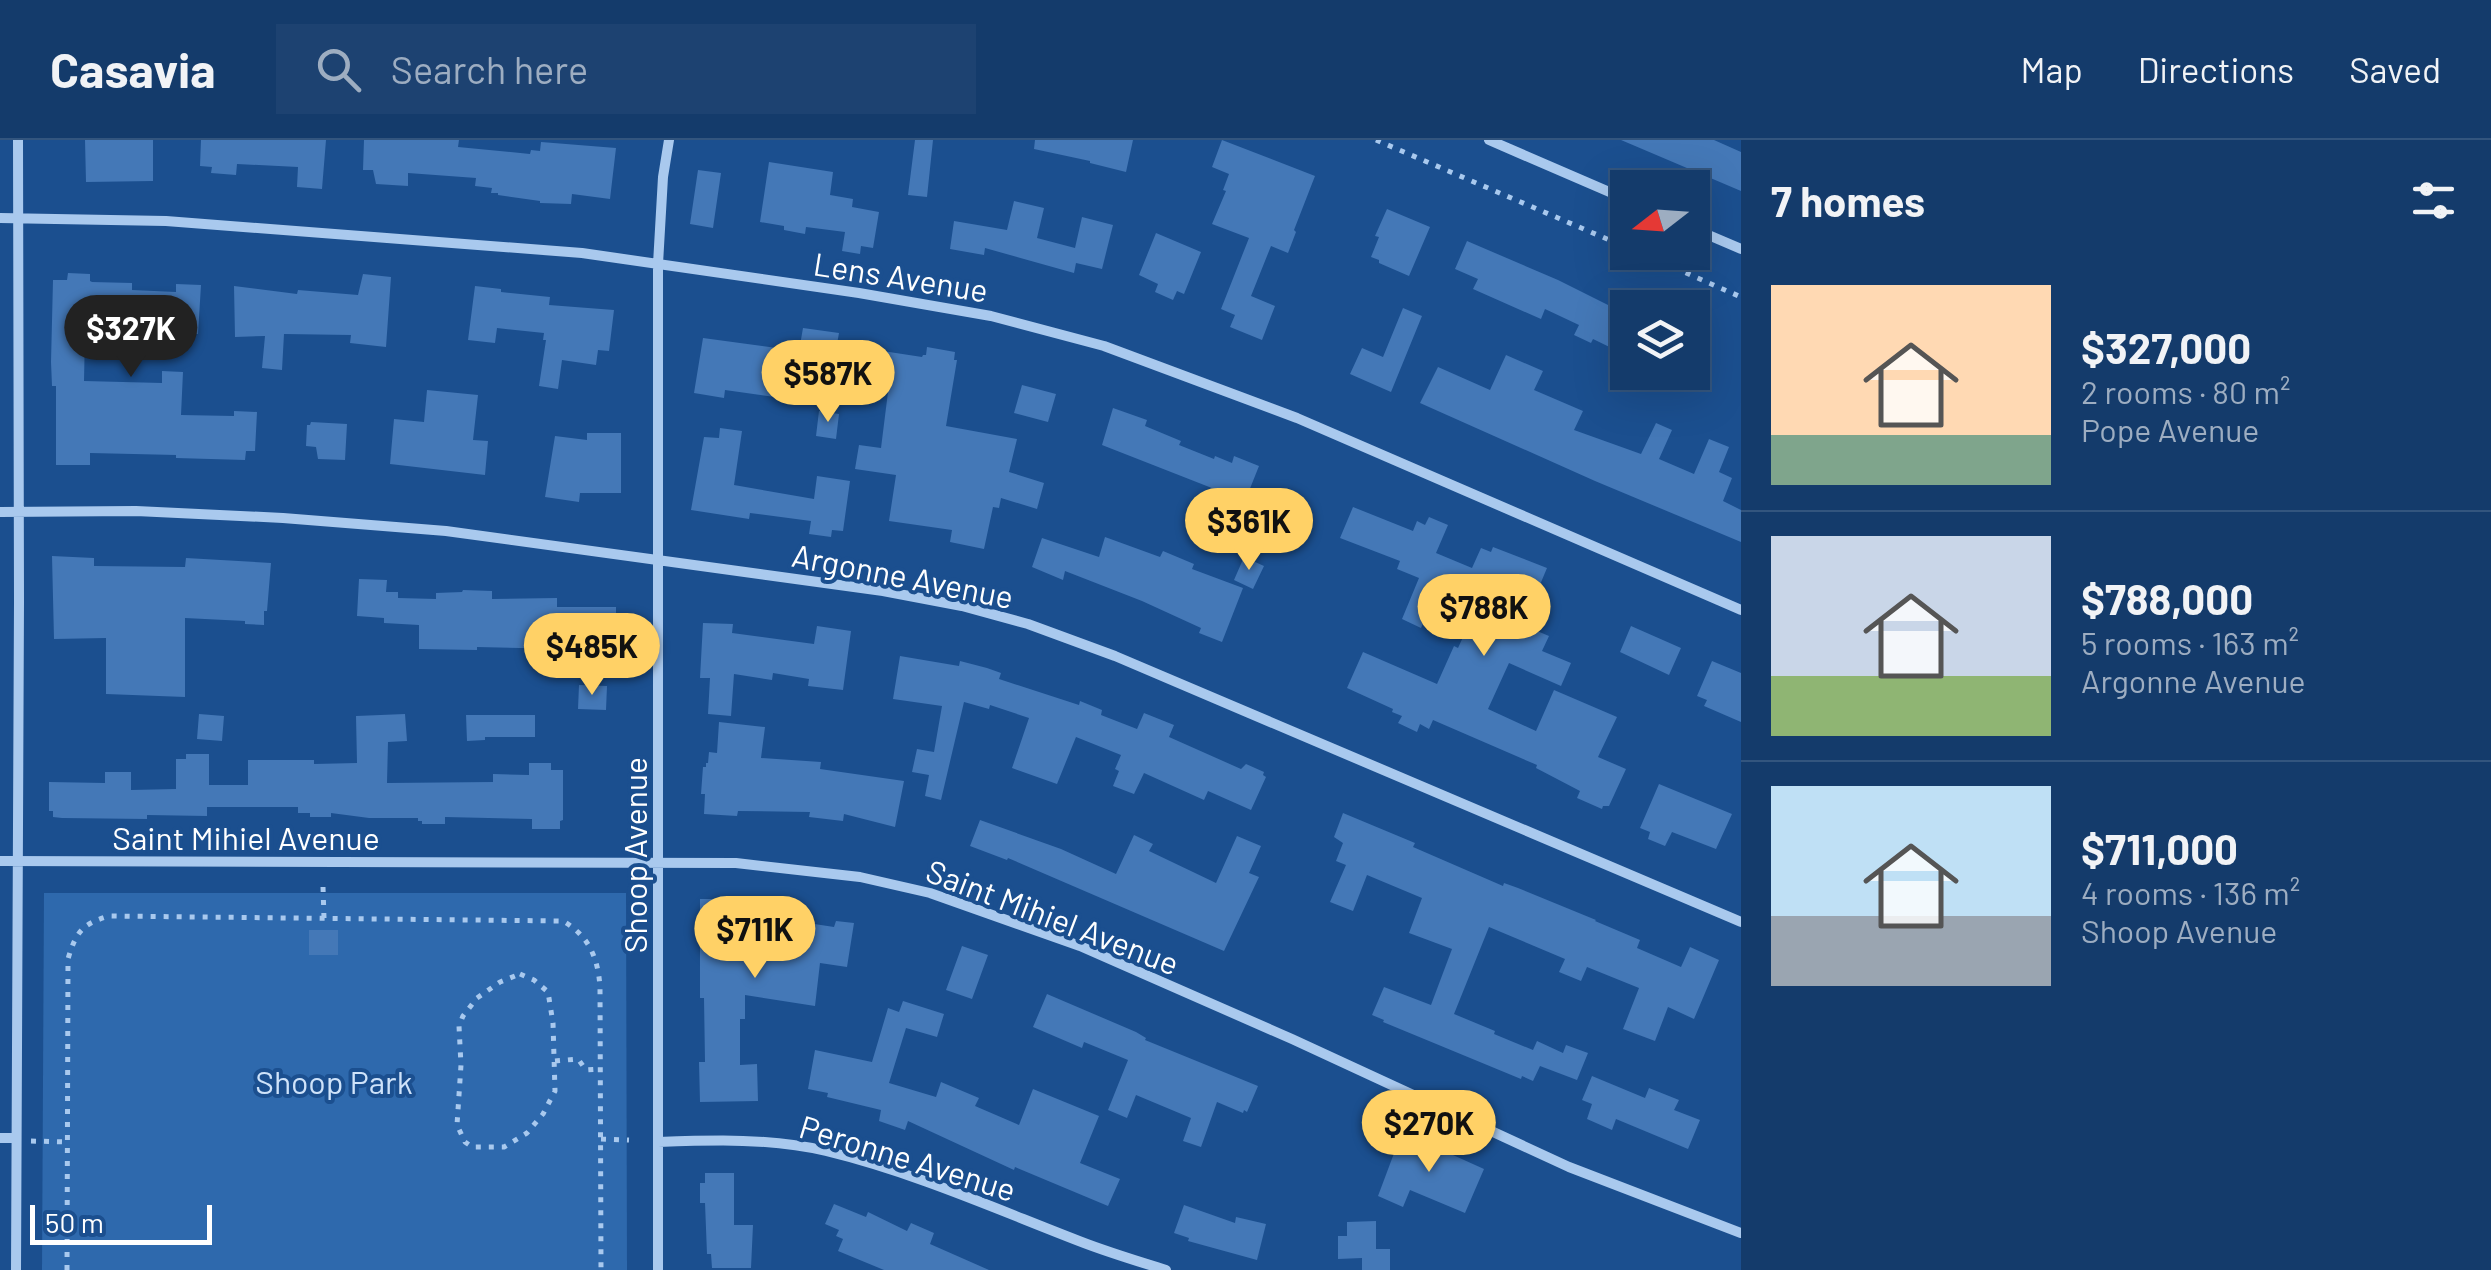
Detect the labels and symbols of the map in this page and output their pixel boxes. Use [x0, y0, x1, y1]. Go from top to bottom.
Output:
north arrow [1610, 170, 1710, 270]
street label: Lens Avenue [811, 243, 991, 309]
pin: $327K [61, 295, 201, 380]
pin: $587K [758, 340, 898, 425]
pin: $361K [1179, 488, 1319, 573]
street label: Argonne Avenue [789, 535, 1017, 615]
pin: $788K [1414, 574, 1554, 659]
pin: $485K [522, 613, 662, 698]
street label: Shoop Avenue [615, 757, 653, 953]
street label: Saint Mihiel Avenue [112, 818, 380, 856]
street label: Saint Mihiel Avenue [921, 850, 1185, 982]
pin: $711K [685, 896, 825, 981]
park label: Shoop Park [255, 1062, 413, 1100]
pin: $270K [1359, 1090, 1499, 1175]
street label: Peronne Avenue [795, 1106, 1021, 1208]
scale bar [30, 1200, 212, 1244]

